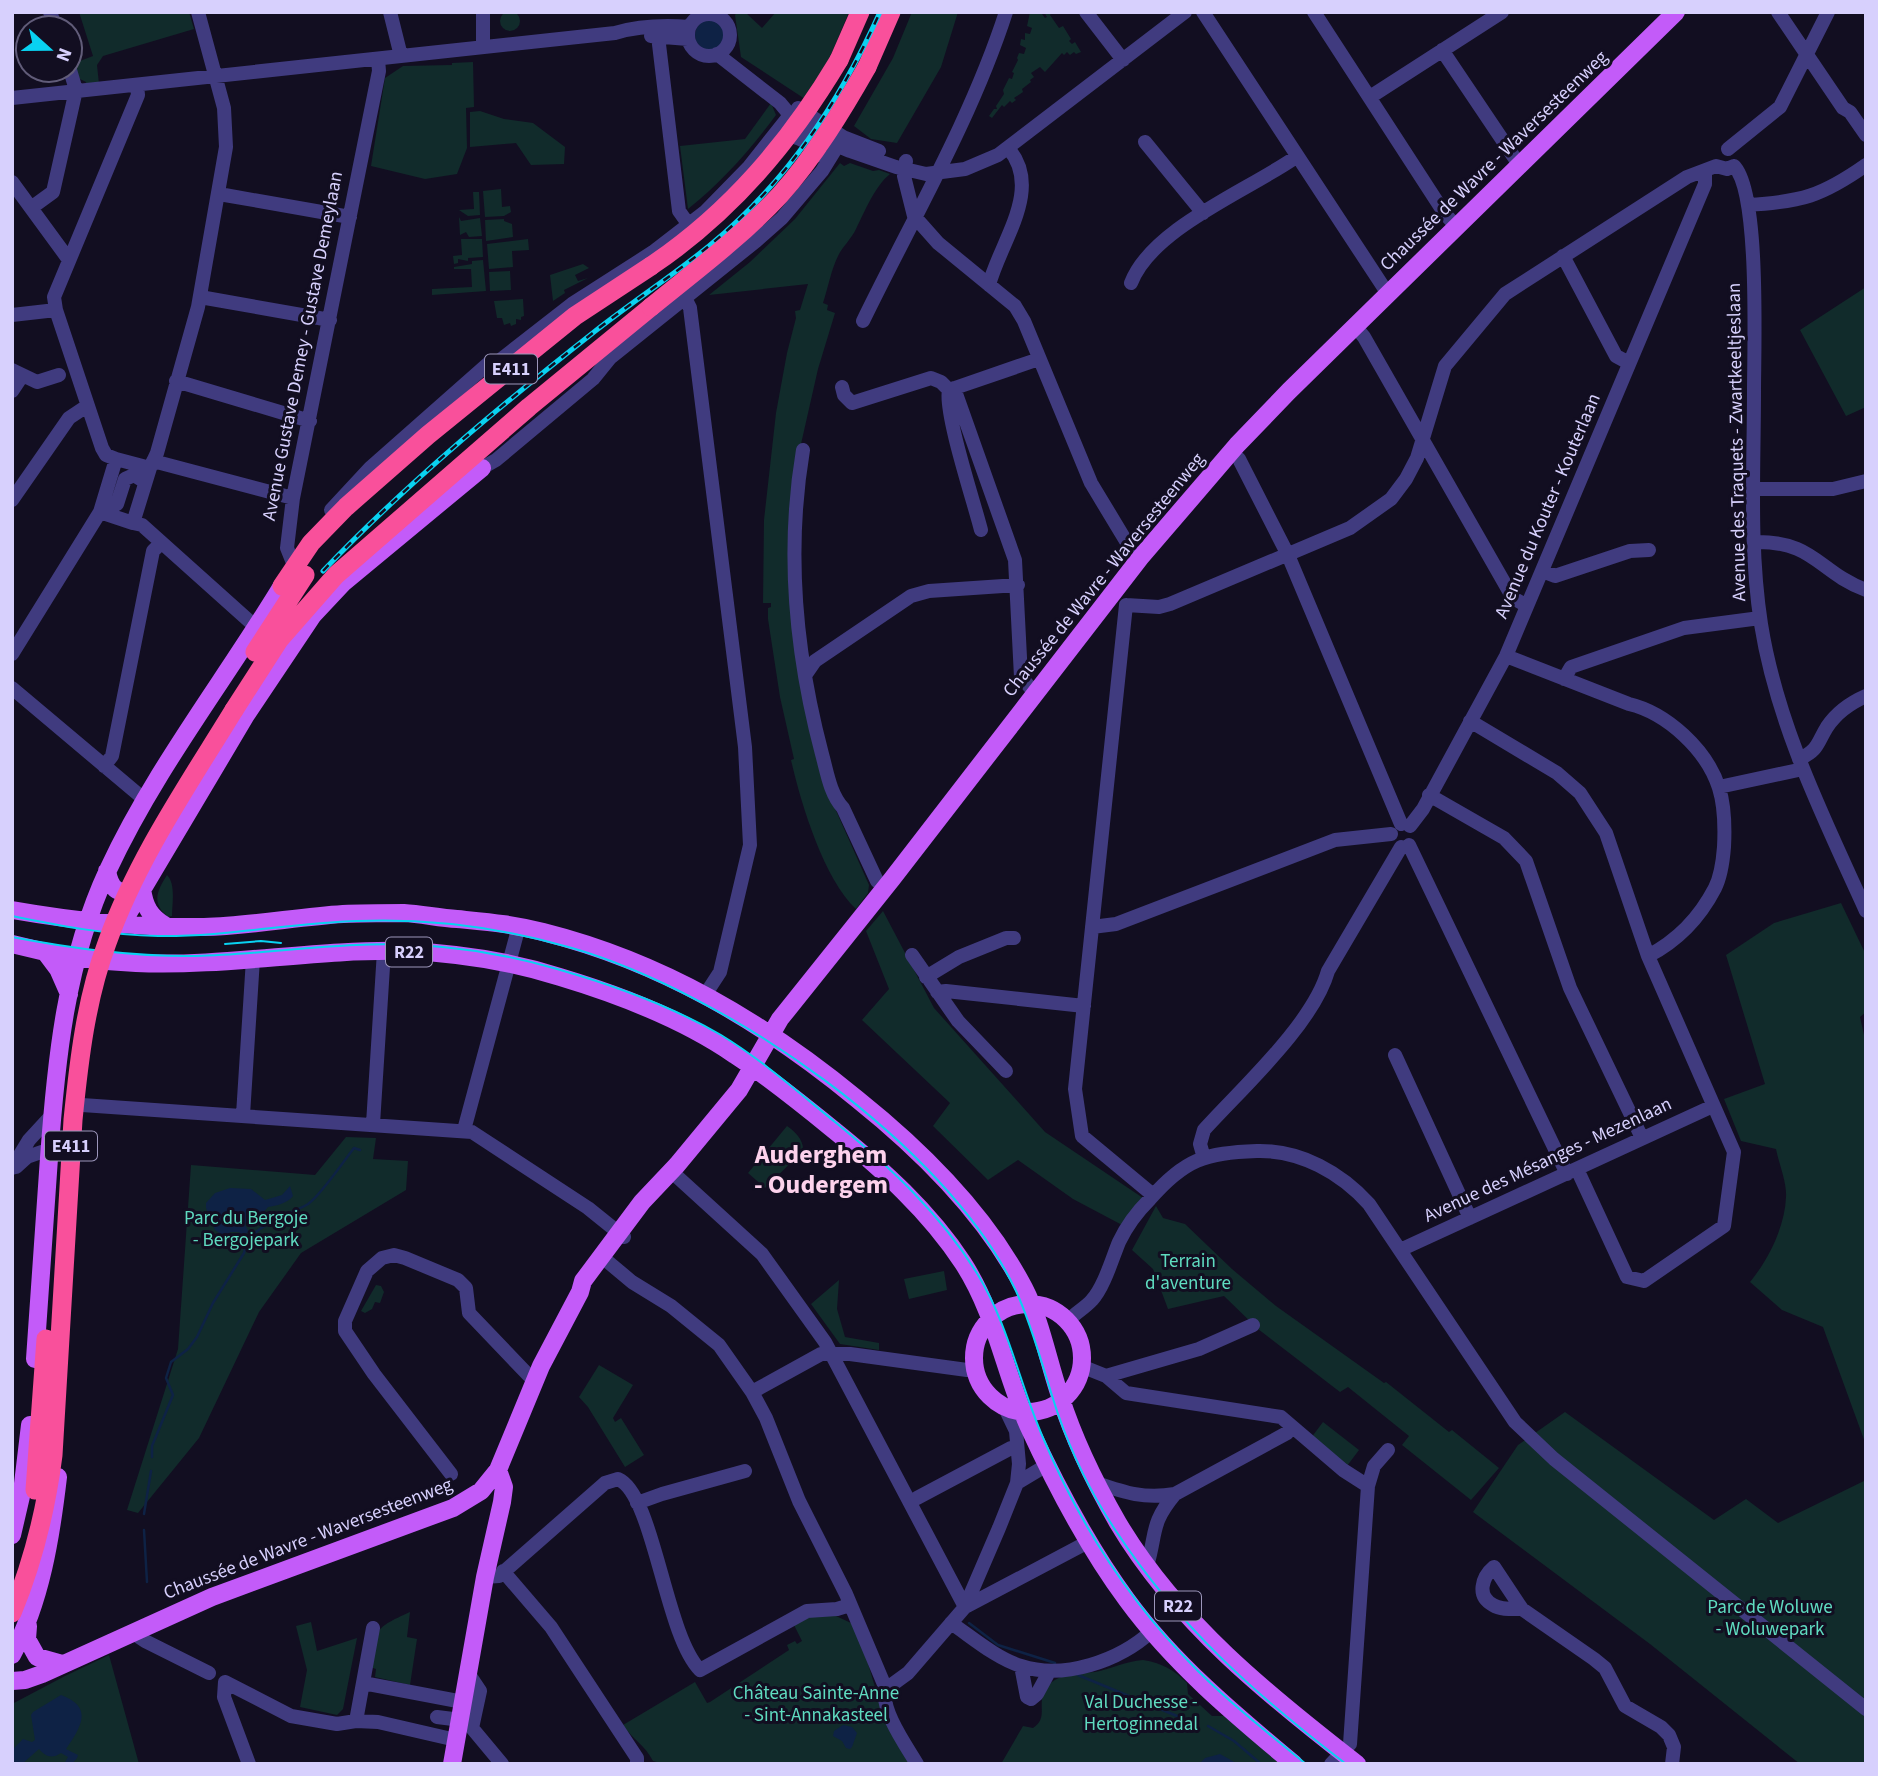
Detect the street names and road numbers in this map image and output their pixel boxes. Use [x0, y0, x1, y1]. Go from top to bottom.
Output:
street label: Chaussée de Wavre - Waversesteenweg [1374, 44, 1614, 278]
street label: Avenue Gustave Demey - Gustave Demeylaan [256, 169, 350, 523]
street label: Avenue des Traquets - Zwartkeeltjeslaan [1721, 282, 1753, 602]
road number: E411 [485, 354, 537, 384]
street label: Avenue du Kouter - Kouterlaan [1488, 389, 1608, 623]
street label: Chaussée de Wavre - Waversesteenweg [997, 447, 1212, 703]
road number: R22 [386, 937, 432, 967]
street label: Avenue des Mésanges - Mezenlaan [1420, 1091, 1676, 1229]
road number: E411 [45, 1132, 97, 1161]
street label: Chaussée de Wavre - Waversesteenweg [160, 1471, 457, 1607]
road number: R22 [1155, 1591, 1201, 1620]

